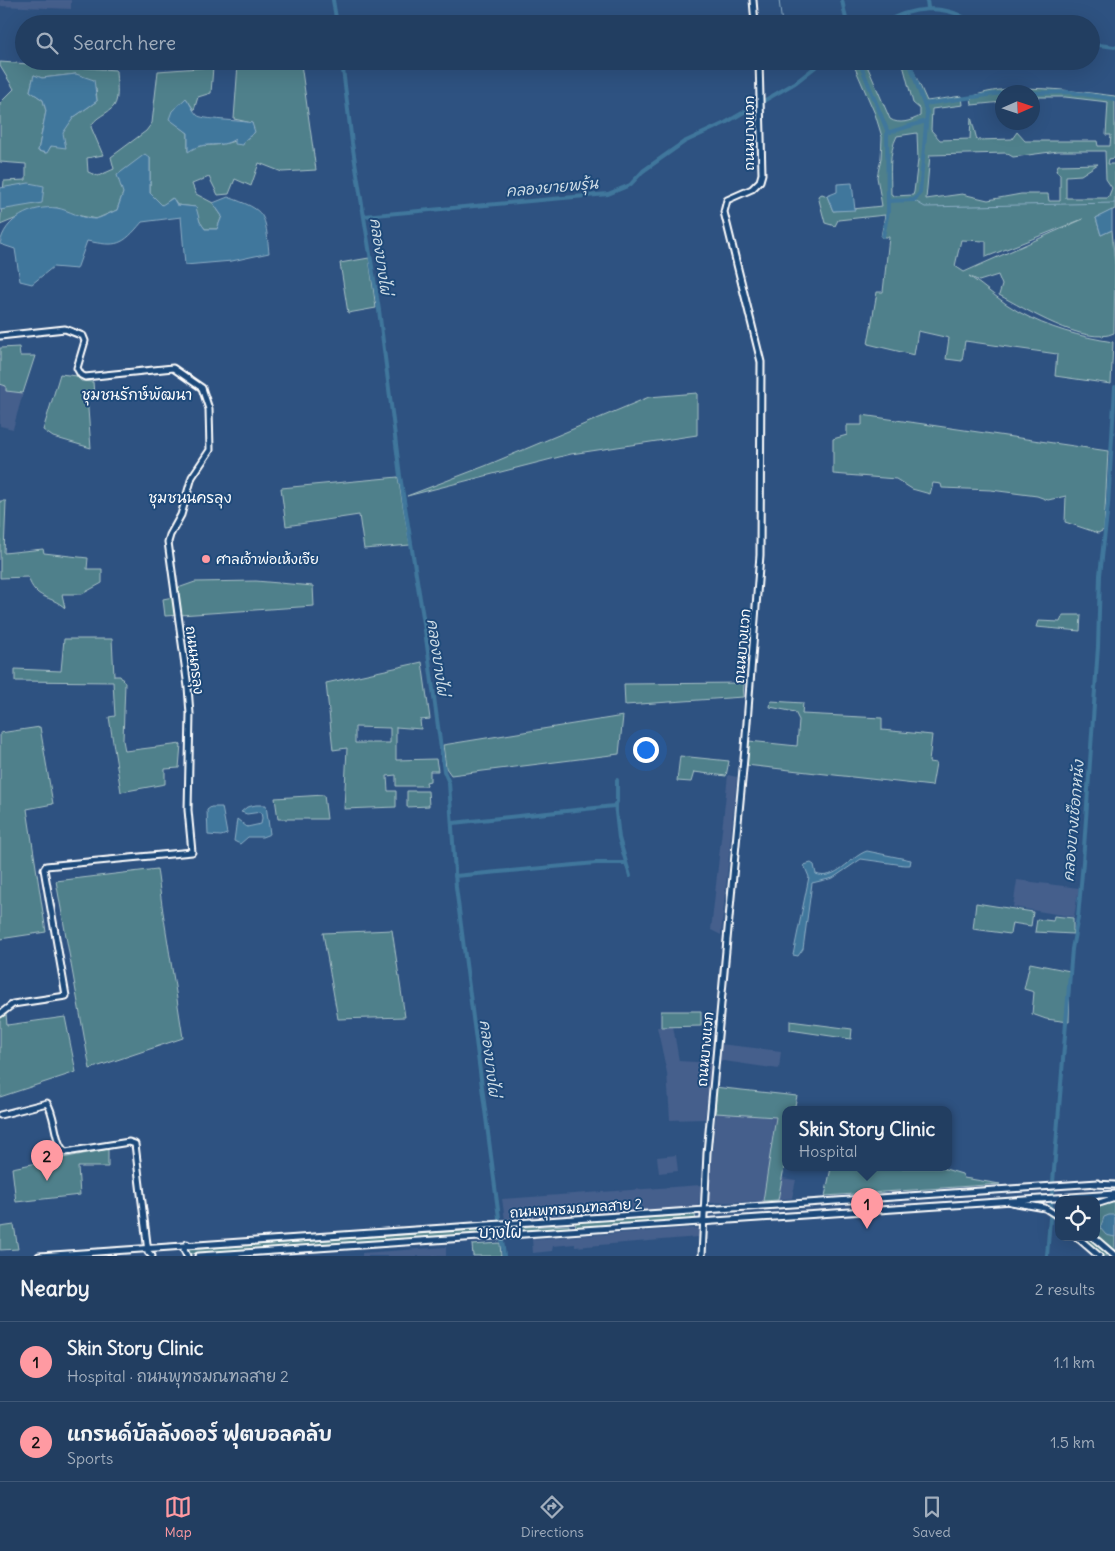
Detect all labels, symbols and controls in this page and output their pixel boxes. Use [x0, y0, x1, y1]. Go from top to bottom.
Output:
search box [15, 15, 1100, 70]
icon: search [33, 29, 61, 57]
text: Search here [73, 31, 176, 55]
north arrow [995, 85, 1040, 130]
street label: ถนนบางแวก [740, 95, 758, 171]
water label: คลองยายพรุ้น [505, 173, 600, 202]
water label: คลองบางไผ่ [366, 217, 396, 299]
district label: ชุมชนรักษ์พัฒนา [82, 385, 192, 406]
district label: ชุมชนนครลุง [148, 488, 232, 509]
place label: ศาลเจ้าพ่อเห้งเจีย [216, 550, 319, 568]
marker: ศาลเจ้าพ่อเห้งเจีย [200, 553, 212, 565]
street label: ถนนบางแวก [730, 608, 754, 684]
water label: คลองบางไผ่ [423, 618, 453, 700]
street label: ถนนนครลุง [181, 625, 208, 695]
your location [633, 737, 659, 763]
water label: คลองบางเชือกหนัง [1058, 758, 1088, 882]
street label: ถนนบางแวก [693, 1011, 717, 1087]
water label: คลองบางไผ่ [476, 1019, 504, 1100]
popup [782, 1106, 952, 1171]
text: Skin Story Clinic [799, 1117, 935, 1141]
pin: 2 [31, 1140, 63, 1181]
text: Hospital [799, 1141, 857, 1161]
pin: 1 [851, 1188, 883, 1229]
street label: ถนนพุทธมณฑลสาย 2 [509, 1194, 643, 1223]
map controls [1055, 1196, 1100, 1241]
button: locate [1055, 1196, 1100, 1241]
district label: บางไผ่ [478, 1221, 522, 1242]
text: Nearby [20, 1275, 90, 1302]
text: 2 results [1035, 1279, 1095, 1299]
text: Skin Story Clinic [67, 1336, 203, 1360]
text: 1 [33, 1352, 39, 1372]
text: 1.1 km [1054, 1352, 1095, 1372]
text: Hospital · ถนนพุทธมณฑลสาย 2 [67, 1366, 289, 1386]
text: แกรนด์บัลลังดอร์ ฟุตบอลคลับ [67, 1422, 332, 1446]
text: 2 [32, 1432, 40, 1452]
text: 1.5 km [1050, 1432, 1095, 1452]
text: Sports [67, 1448, 113, 1468]
tab: Map [164, 1493, 192, 1541]
tab: Directions [521, 1493, 584, 1541]
tab: Saved [912, 1493, 951, 1541]

